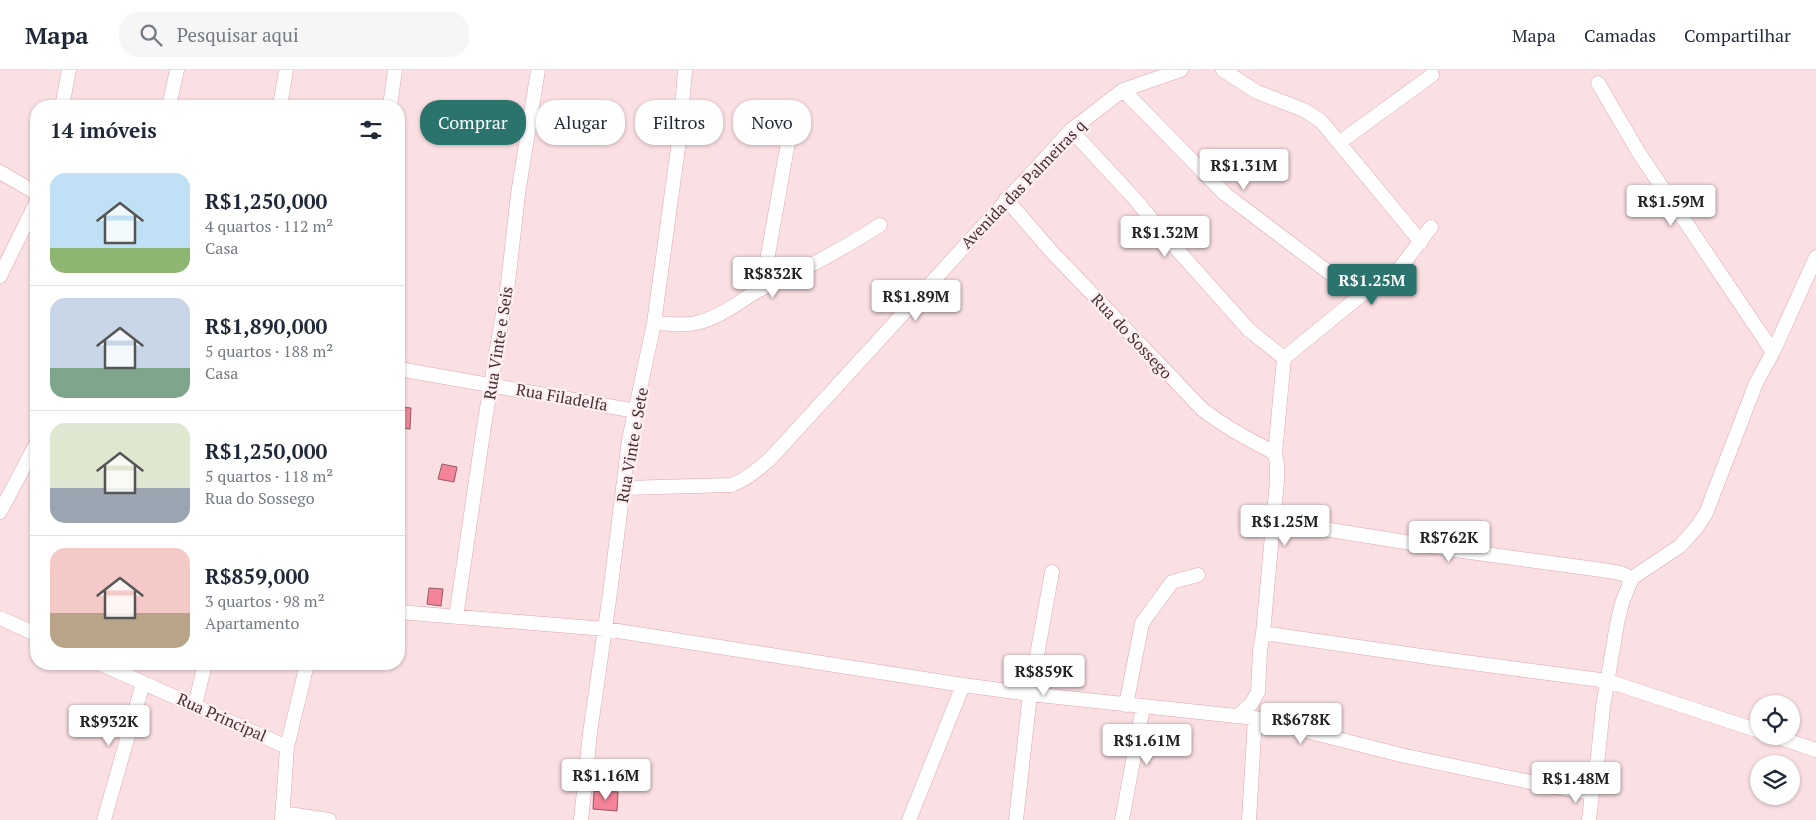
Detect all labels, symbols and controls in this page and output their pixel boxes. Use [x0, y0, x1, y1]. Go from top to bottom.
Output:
search box [119, 12, 469, 57]
text: Mapa [25, 19, 89, 51]
icon: search [137, 21, 165, 49]
text: Pesquisar aqui [177, 22, 299, 47]
text: Mapa [1512, 23, 1556, 47]
text: Camadas [1584, 23, 1656, 47]
text: Compartilhar [1684, 23, 1791, 47]
chip: Comprar [420, 100, 526, 145]
chip: Alugar [536, 100, 625, 145]
chip: Filtros [635, 100, 723, 145]
chip: Novo [733, 100, 811, 145]
street label: Avenida das Palmeiras q [956, 115, 1091, 253]
text: 14 imóveis [50, 116, 157, 144]
icon: filters [357, 116, 385, 144]
pin: R$1.31M [1198, 148, 1290, 191]
text: R$1.31M [1211, 154, 1277, 176]
pin: R$1.59M [1625, 184, 1717, 227]
text: R$1,250,000 [205, 187, 327, 215]
text: R$1.59M [1638, 190, 1704, 212]
icon: home [90, 193, 150, 253]
text: 4 quartos · 112 m² [205, 215, 333, 237]
pin: R$1.32M [1119, 216, 1211, 258]
text: R$1.32M [1132, 221, 1198, 243]
text: Casa [205, 237, 238, 259]
pin: R$832K [732, 256, 814, 299]
text: R$832K [744, 262, 802, 284]
pin: R$1.25M [1326, 264, 1418, 306]
text: R$1.25M [1339, 269, 1405, 291]
pin: R$1.89M [870, 280, 962, 322]
street label: Rua Vinte e Seis [478, 285, 518, 401]
text: R$1.89M [883, 285, 949, 307]
street label: Rua do Sossego [1087, 288, 1178, 384]
text: R$1,890,000 [205, 312, 327, 340]
icon: home [90, 318, 150, 378]
text: 5 quartos · 188 m² [205, 340, 333, 362]
text: Casa [205, 362, 238, 384]
street label: Rua Filadelfa [514, 378, 610, 416]
street label: Rua Vinte e Sete [611, 386, 653, 504]
text: R$1,250,000 [205, 437, 327, 465]
icon: home [90, 443, 150, 503]
text: 5 quartos · 118 m² [205, 465, 333, 487]
text: Rua do Sossego [205, 487, 315, 509]
pin: R$1.25M [1239, 504, 1331, 547]
text: R$1.25M [1252, 510, 1318, 532]
pin: R$762K [1408, 520, 1490, 563]
text: R$762K [1420, 526, 1478, 548]
text: R$859,000 [205, 562, 309, 590]
icon: home [90, 568, 150, 628]
text: 3 quartos · 98 m² [205, 590, 325, 612]
text: Apartamento [205, 612, 299, 634]
pin: R$859K [1003, 654, 1085, 697]
text: R$859K [1015, 660, 1073, 682]
street label: Rua Principal [174, 688, 270, 747]
map controls [1750, 695, 1800, 805]
button: locate [1750, 695, 1800, 745]
pin: R$678K [1260, 702, 1342, 745]
pin: R$932K [68, 704, 150, 747]
text: R$678K [1272, 708, 1330, 730]
text: R$932K [80, 710, 138, 732]
pin: R$1.61M [1101, 724, 1193, 766]
text: R$1.61M [1114, 729, 1180, 751]
button: layers [1750, 755, 1800, 805]
pin: R$1.16M [560, 758, 652, 801]
pin: R$1.48M [1530, 762, 1622, 804]
text: R$1.16M [573, 764, 639, 786]
text: R$1.48M [1543, 767, 1609, 789]

